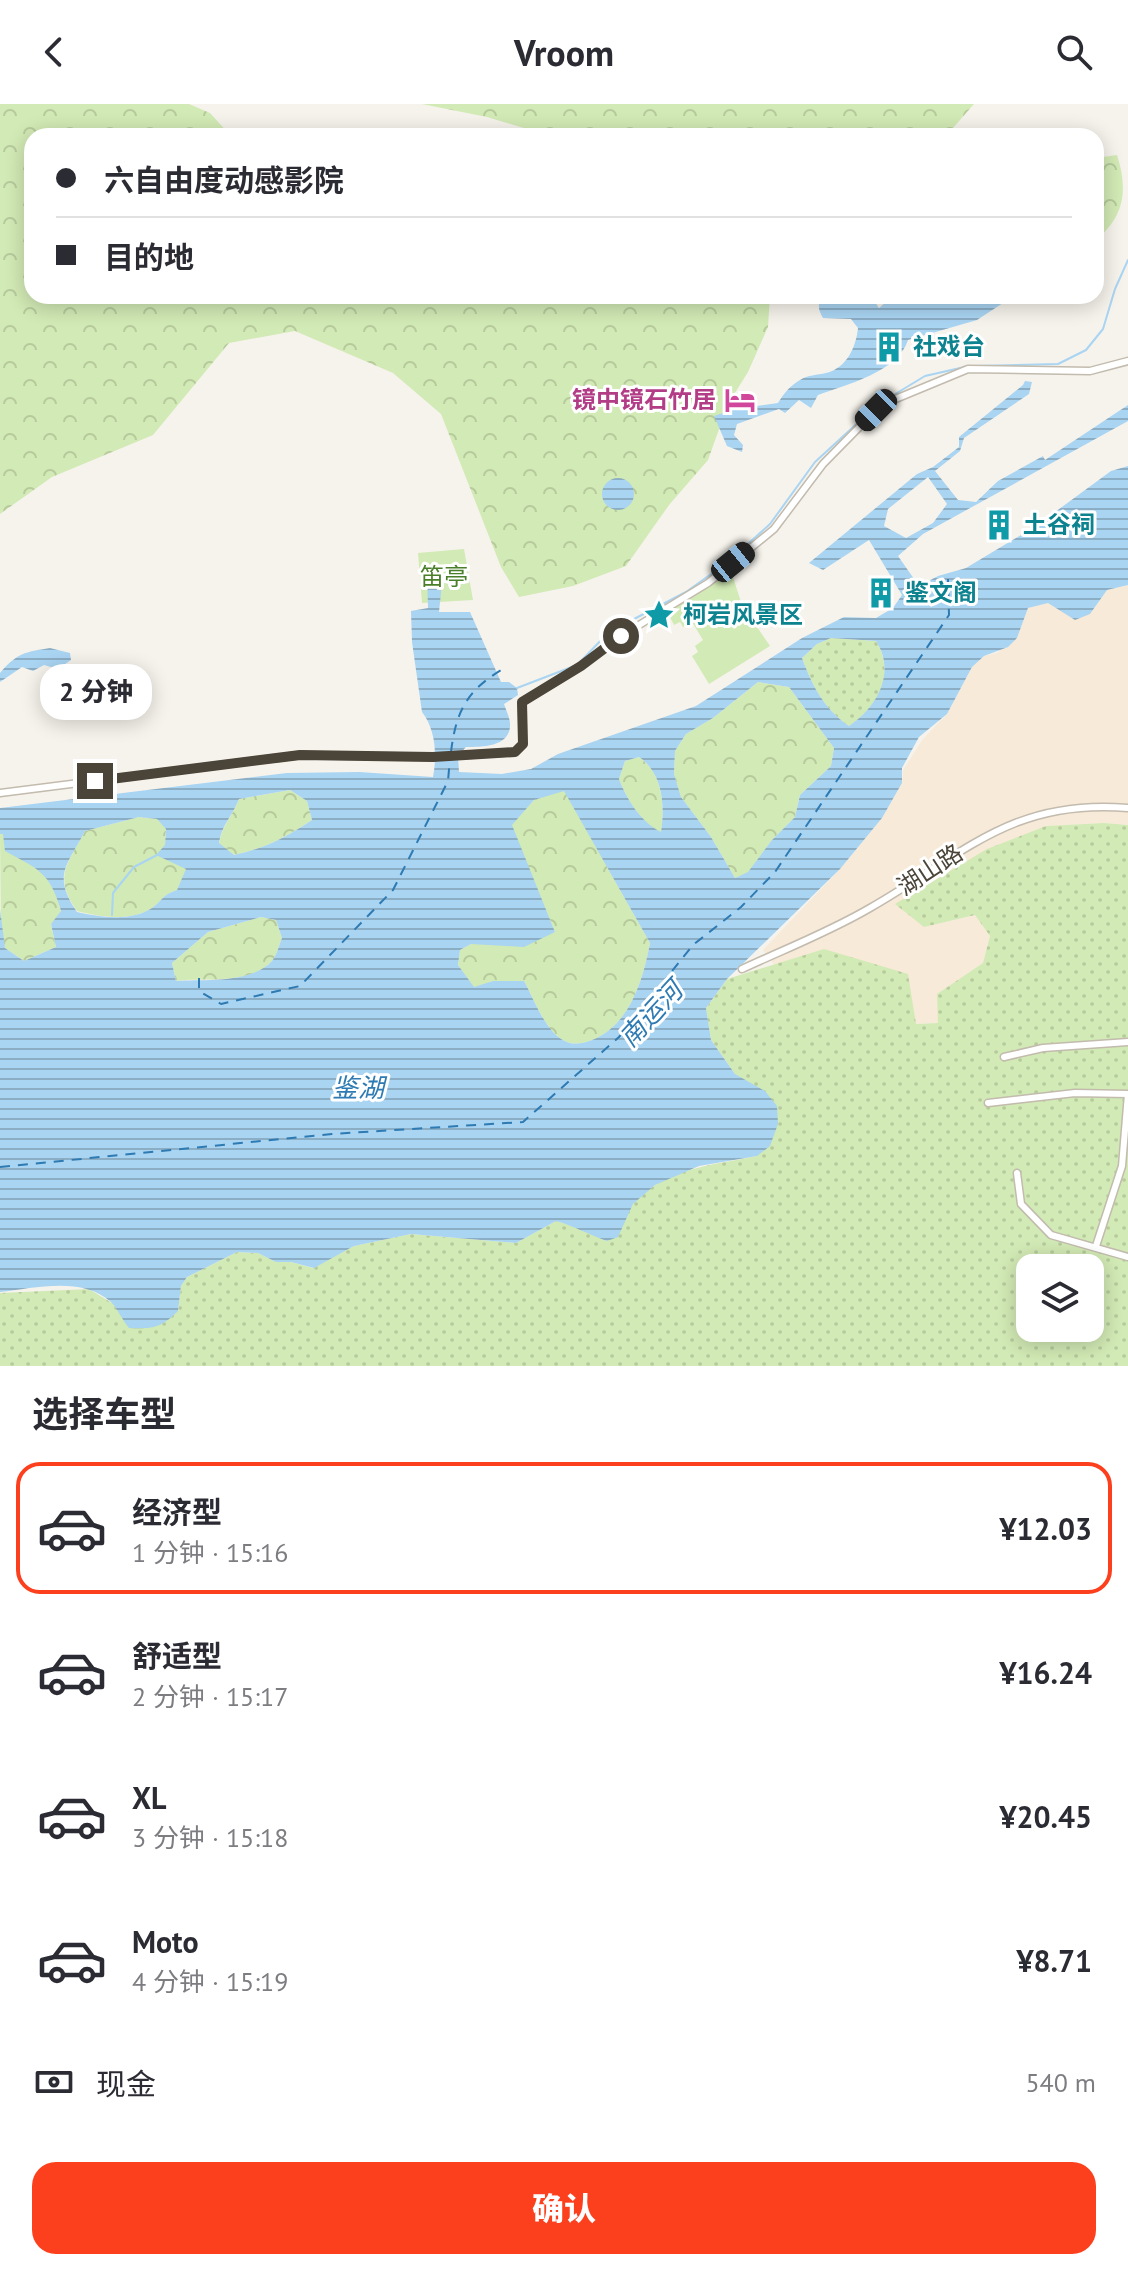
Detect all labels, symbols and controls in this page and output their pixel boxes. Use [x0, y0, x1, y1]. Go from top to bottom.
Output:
text: Vroom [514, 29, 614, 76]
icon: back [32, 30, 76, 74]
icon: search [1052, 30, 1096, 74]
text: 六自由度动感影院 [104, 160, 344, 199]
text: 目的地 [104, 237, 194, 276]
building icon: 社戏台 [872, 330, 906, 364]
place label: 社戏台 [913, 331, 985, 362]
hotel icon: 镜中镜石竹居 [723, 383, 757, 417]
place label: 镜中镜石竹居 [572, 384, 716, 415]
car [851, 385, 901, 435]
building icon: 土谷祠 [982, 508, 1016, 542]
place label: 土谷祠 [1023, 509, 1095, 540]
car [707, 538, 759, 586]
park label: 笛亭 [420, 561, 468, 592]
building icon: 鉴文阁 [864, 576, 898, 610]
place label: 鉴文阁 [905, 577, 977, 608]
place icon: 柯岩风景区 [642, 598, 676, 632]
place label: 柯岩风景区 [683, 599, 803, 630]
route start [603, 618, 639, 654]
callout: 2 分钟 [39, 665, 151, 721]
text: 2 分钟 [59, 675, 133, 708]
route end [77, 763, 113, 799]
street label: 湖山路 [891, 837, 968, 902]
water label: 南运河 [612, 970, 693, 1053]
water label: 鉴湖 [332, 1071, 388, 1104]
map controls [1016, 1254, 1104, 1342]
button: layers [1016, 1254, 1104, 1342]
text: 选择车型 [32, 1390, 176, 1437]
icon: car [36, 1492, 108, 1564]
text: 经济型 [132, 1492, 222, 1531]
text: ¥12.03 [1000, 1509, 1092, 1548]
text: 1 分钟 · 15:16 [132, 1536, 288, 1569]
icon: car [36, 1636, 108, 1708]
text: 舒适型 [132, 1636, 222, 1675]
text: ¥16.24 [1000, 1653, 1092, 1692]
text: 2 分钟 · 15:17 [132, 1680, 288, 1713]
text: XL [132, 1778, 166, 1817]
icon: car [36, 1780, 108, 1852]
text: ¥20.45 [1000, 1797, 1092, 1836]
text: 3 分钟 · 15:18 [132, 1821, 288, 1854]
text: Moto [132, 1922, 199, 1961]
icon: car [36, 1924, 108, 1996]
text: ¥8.71 [1017, 1941, 1092, 1980]
text: 4 分钟 · 15:19 [132, 1965, 288, 1998]
icon: cash [32, 2060, 76, 2104]
text: 现金 [96, 2064, 156, 2103]
text: 540 m [1025, 2066, 1096, 2099]
button: 确认 [32, 2162, 1096, 2254]

